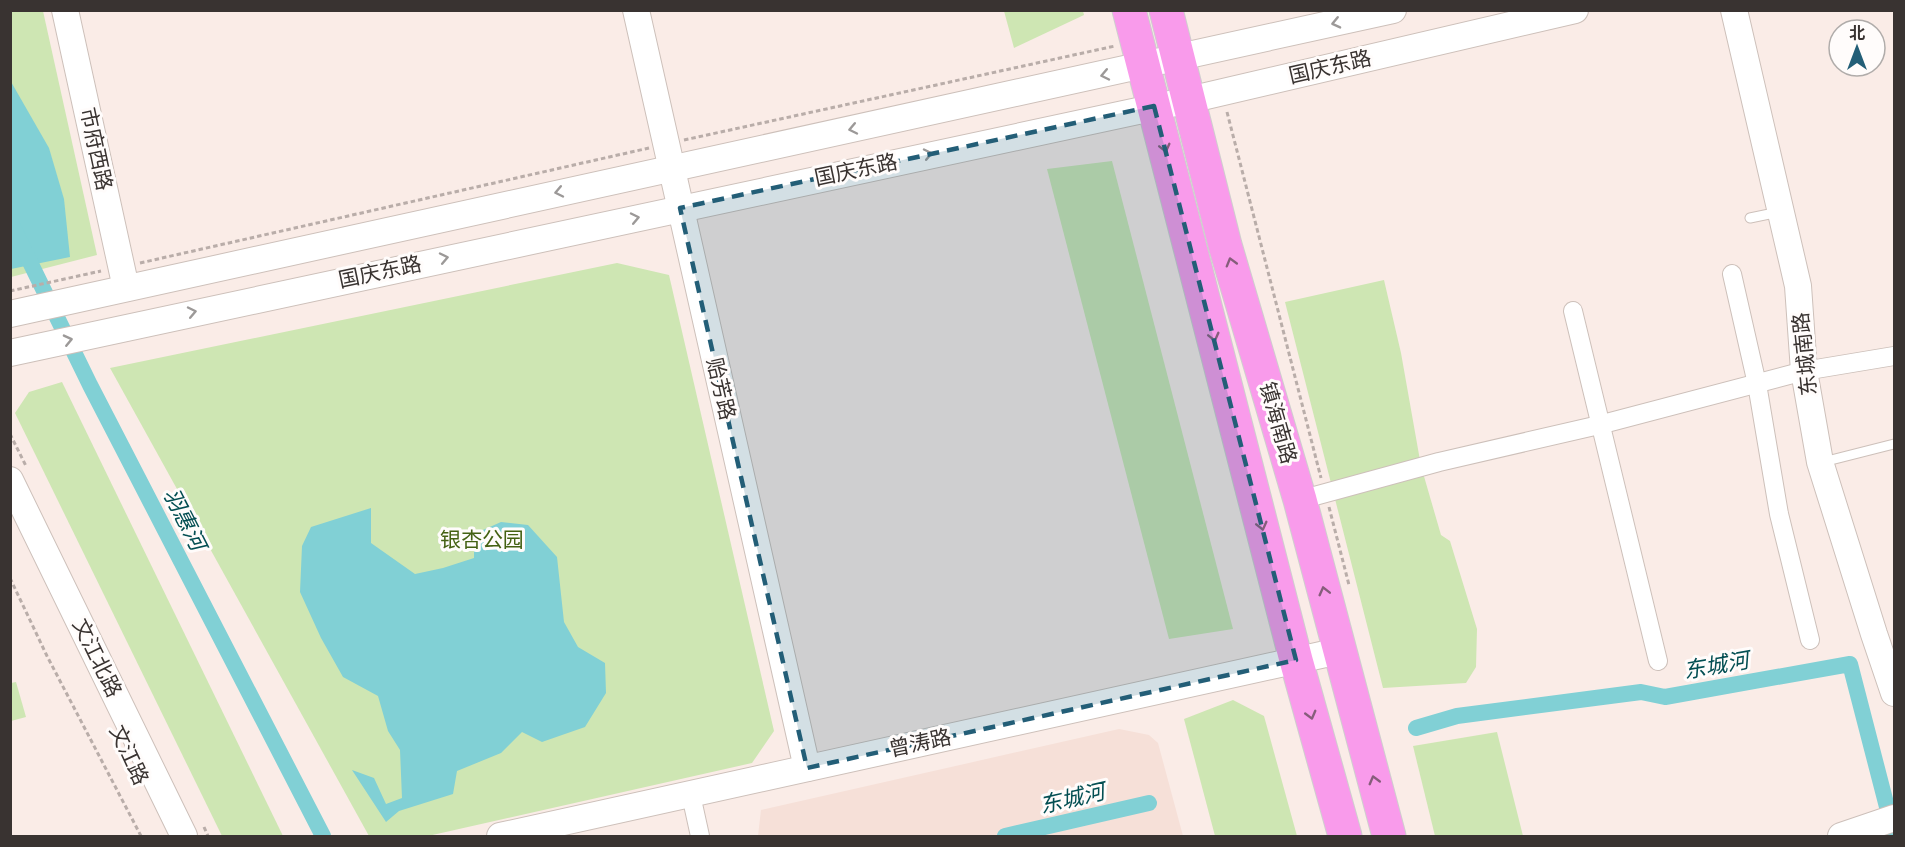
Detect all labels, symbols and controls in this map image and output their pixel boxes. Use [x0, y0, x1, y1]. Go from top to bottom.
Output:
one-way arrow [1331, 16, 1341, 29]
north arrow [1827, 18, 1887, 78]
text: 北 [1849, 22, 1865, 44]
street label: 国庆东路 [1286, 43, 1374, 89]
one-way arrow [1100, 68, 1110, 81]
street label: 市府西路 [75, 105, 119, 193]
one-way arrow [848, 122, 858, 135]
one-way arrow [1158, 143, 1171, 153]
street label: 国庆东路 [812, 147, 900, 191]
one-way arrow [923, 149, 933, 162]
one-way arrow [555, 185, 565, 198]
one-way arrow [629, 212, 639, 225]
street label: 国庆东路 [336, 249, 424, 293]
one-way arrow [439, 253, 449, 266]
one-way arrow [1225, 258, 1238, 268]
one-way arrow [187, 307, 197, 320]
street label: 东城南路 [1786, 311, 1822, 397]
one-way arrow [1206, 332, 1219, 342]
one-way arrow [62, 334, 72, 347]
street label: 贻芳路 [701, 355, 743, 423]
street label: 镇海南路 [1254, 378, 1304, 467]
water label: 羽惠河 [157, 483, 215, 559]
one-way arrow [1255, 521, 1268, 531]
park label: 银杏公园 [440, 525, 524, 553]
one-way arrow [1319, 587, 1331, 597]
street label: 文江北路 [67, 614, 129, 701]
water label: 东城河 [1681, 644, 1755, 686]
one-way arrow [1304, 710, 1317, 720]
street label: 文江路 [104, 720, 156, 789]
street label: 曾涛路 [886, 722, 954, 762]
water label: 东城河 [1036, 775, 1111, 820]
one-way arrow [1368, 775, 1381, 785]

